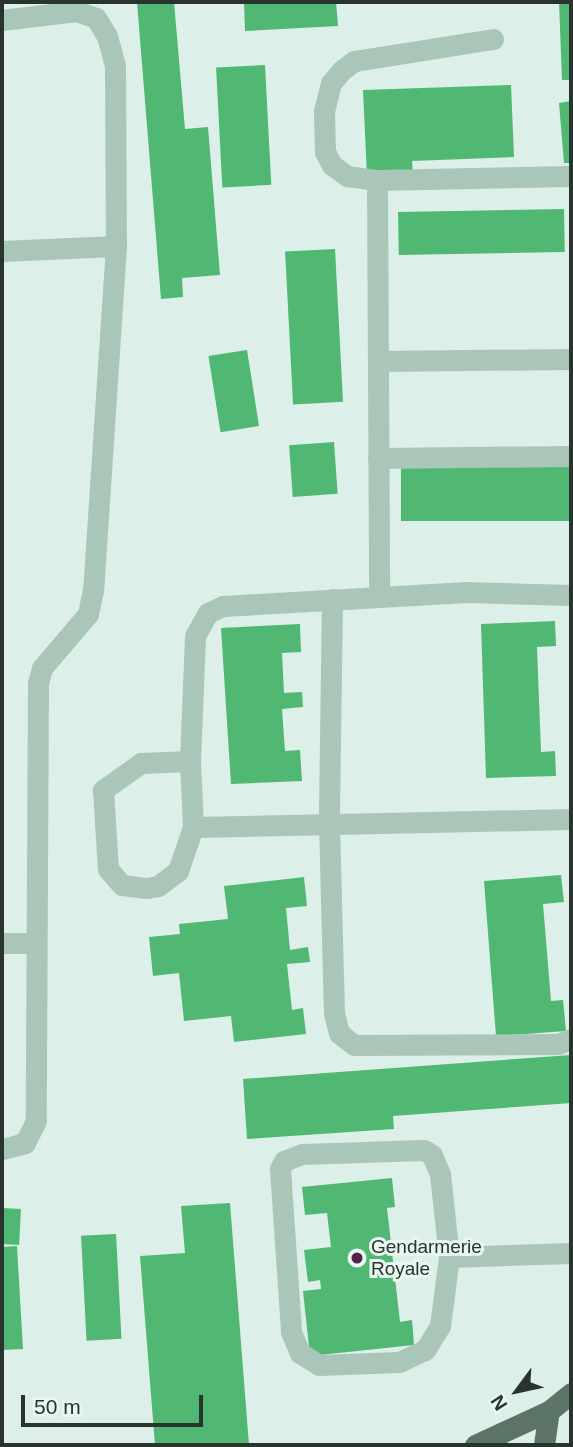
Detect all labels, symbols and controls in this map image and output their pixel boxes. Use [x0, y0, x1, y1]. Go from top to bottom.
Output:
place label: Gendarmerie Royale [371, 1236, 482, 1280]
marker: Gendarmerie Royale [349, 1250, 365, 1266]
north arrow [482, 1356, 552, 1426]
scale bar [24, 1380, 206, 1424]
text: N [486, 1391, 512, 1414]
text: 50 m [34, 1395, 81, 1418]

